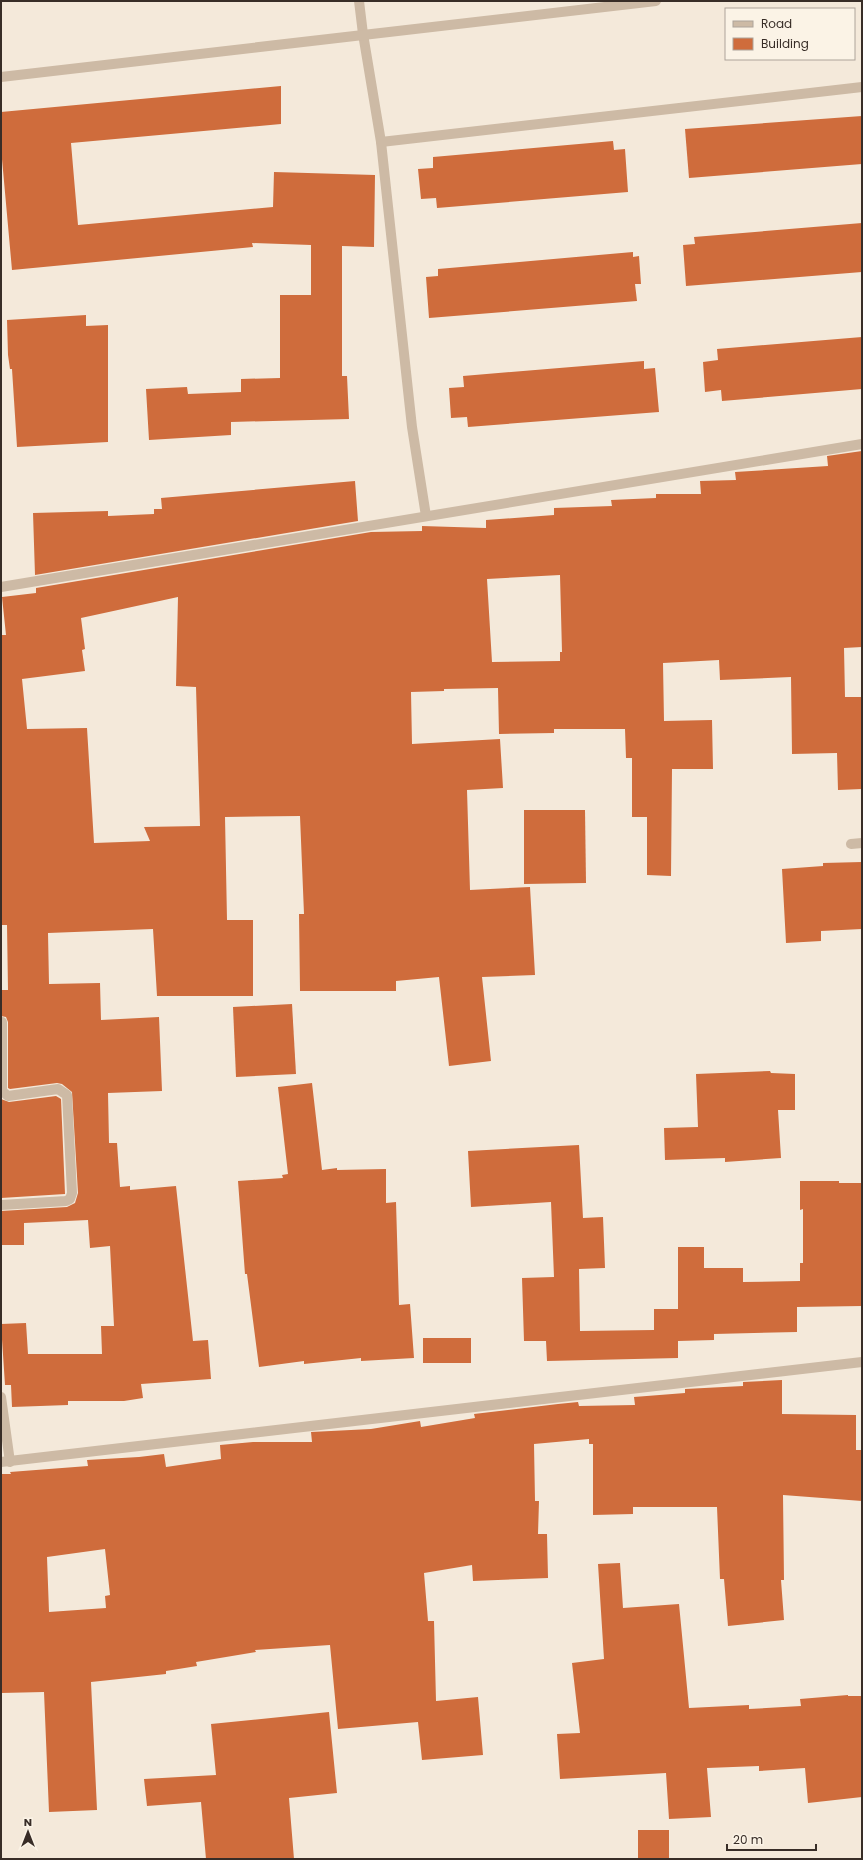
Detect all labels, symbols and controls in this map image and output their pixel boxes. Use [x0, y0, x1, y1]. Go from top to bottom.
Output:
legend [725, 8, 855, 60]
text: Road [761, 15, 792, 32]
text: Building [761, 35, 809, 52]
north arrow [8, 1812, 48, 1852]
text: N [24, 1814, 32, 1830]
scale bar [727, 1826, 816, 1852]
text: 20 m [733, 1831, 763, 1848]

